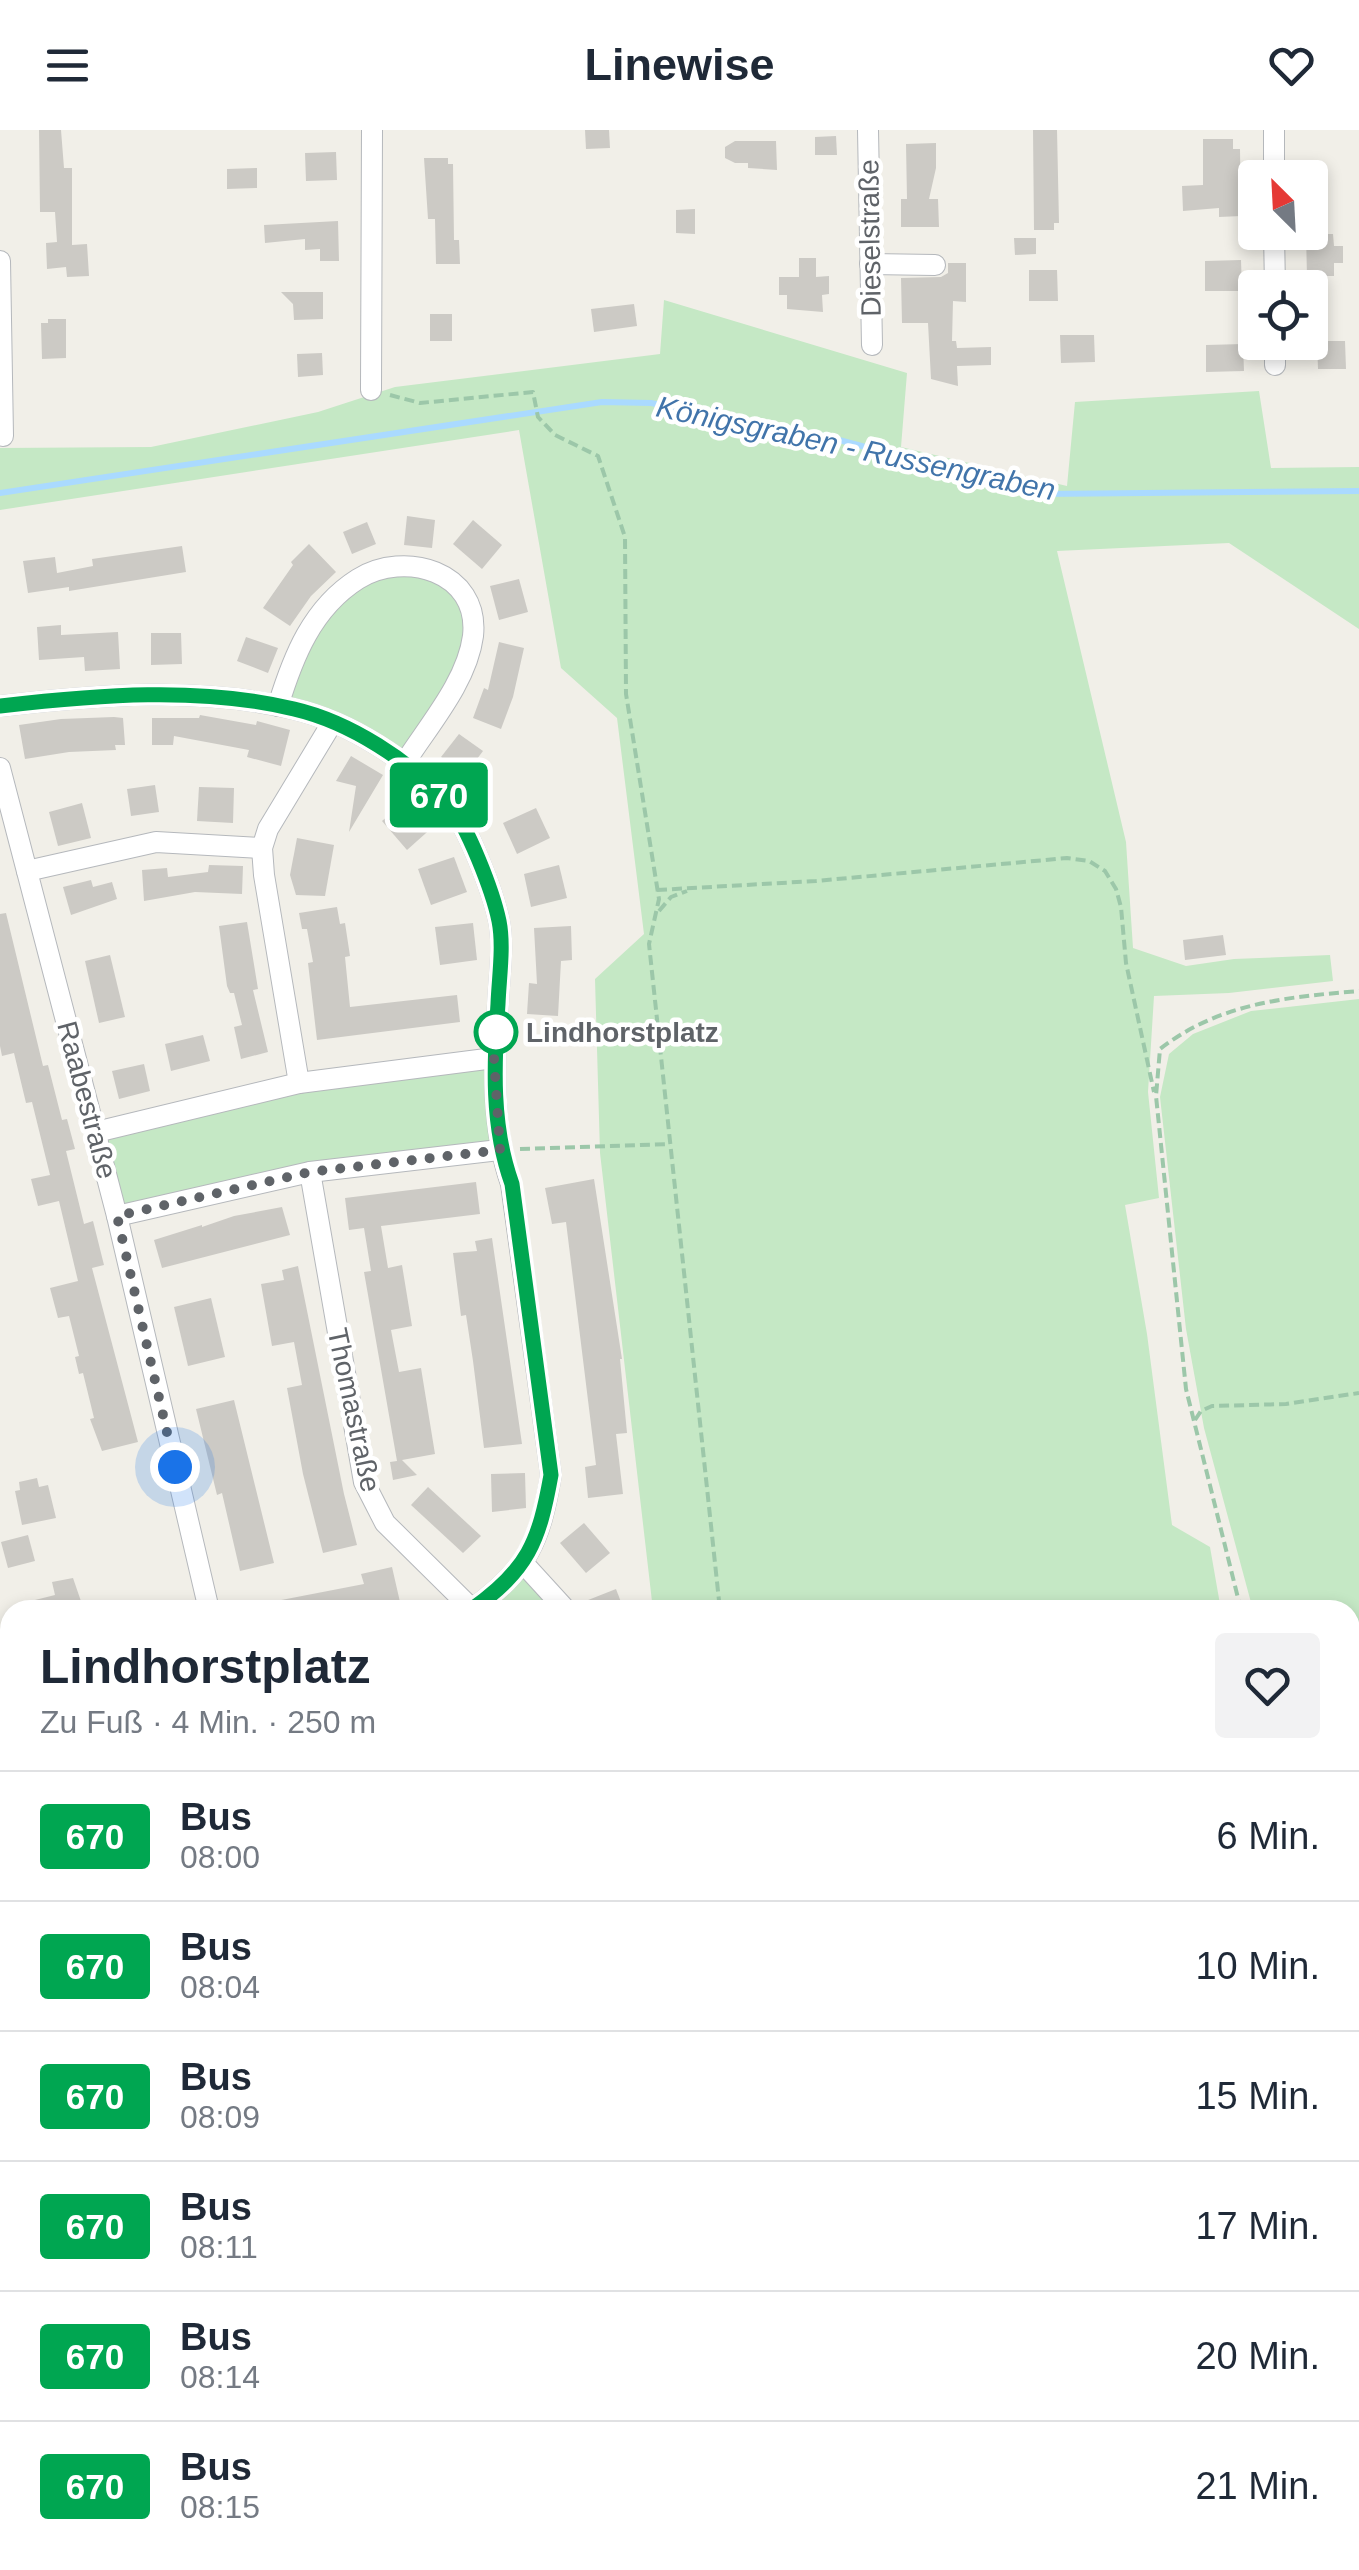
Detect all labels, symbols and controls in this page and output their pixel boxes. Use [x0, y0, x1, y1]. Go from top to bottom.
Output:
icon: menu [40, 38, 95, 93]
icon: heart [1264, 38, 1319, 93]
text: Linewise [584, 39, 775, 90]
street label: Dieselstraße [853, 159, 887, 317]
north arrow [1238, 160, 1328, 250]
map controls [1238, 160, 1328, 360]
button: locate [1238, 270, 1328, 360]
water label: Königsgraben - Russengraben [654, 390, 1058, 506]
line badge: 670 [382, 762, 496, 828]
text: 670 [410, 776, 468, 815]
marker: Lindhorstplatz [475, 1011, 517, 1053]
place label: Lindhorstplatz [526, 1017, 719, 1048]
street label: Raabestraße [51, 1018, 123, 1182]
street label: Thomastraße [322, 1325, 386, 1495]
your location [150, 1442, 200, 1492]
button: heart [1215, 1633, 1320, 1738]
text: Lindhorstplatz [40, 1640, 371, 1693]
text: Zu Fuß · 4 Min. · 250 m [40, 1704, 376, 1740]
text: Bus [180, 1796, 252, 1838]
text: 6 Min. [1217, 1815, 1320, 1857]
text: 670 [66, 1817, 124, 1856]
text: 08:00 [180, 1839, 260, 1875]
text: Bus [180, 1926, 252, 1968]
text: 10 Min. [1195, 1945, 1320, 1987]
text: 670 [66, 1947, 124, 1986]
text: 08:04 [180, 1969, 260, 2005]
text: Bus [180, 2056, 252, 2098]
text: 15 Min. [1195, 2075, 1320, 2117]
text: 670 [66, 2077, 124, 2116]
text: 08:09 [180, 2099, 260, 2135]
text: Bus [180, 2186, 252, 2228]
text: 17 Min. [1195, 2205, 1320, 2247]
text: 670 [66, 2207, 124, 2246]
text: 08:11 [180, 2229, 258, 2265]
text: Bus [180, 2316, 252, 2358]
text: 20 Min. [1195, 2335, 1320, 2377]
text: 670 [66, 2337, 124, 2376]
text: 08:14 [180, 2359, 260, 2395]
text: Bus [180, 2446, 252, 2488]
text: 21 Min. [1195, 2465, 1320, 2507]
text: 670 [66, 2467, 124, 2506]
text: 08:15 [180, 2489, 260, 2525]

